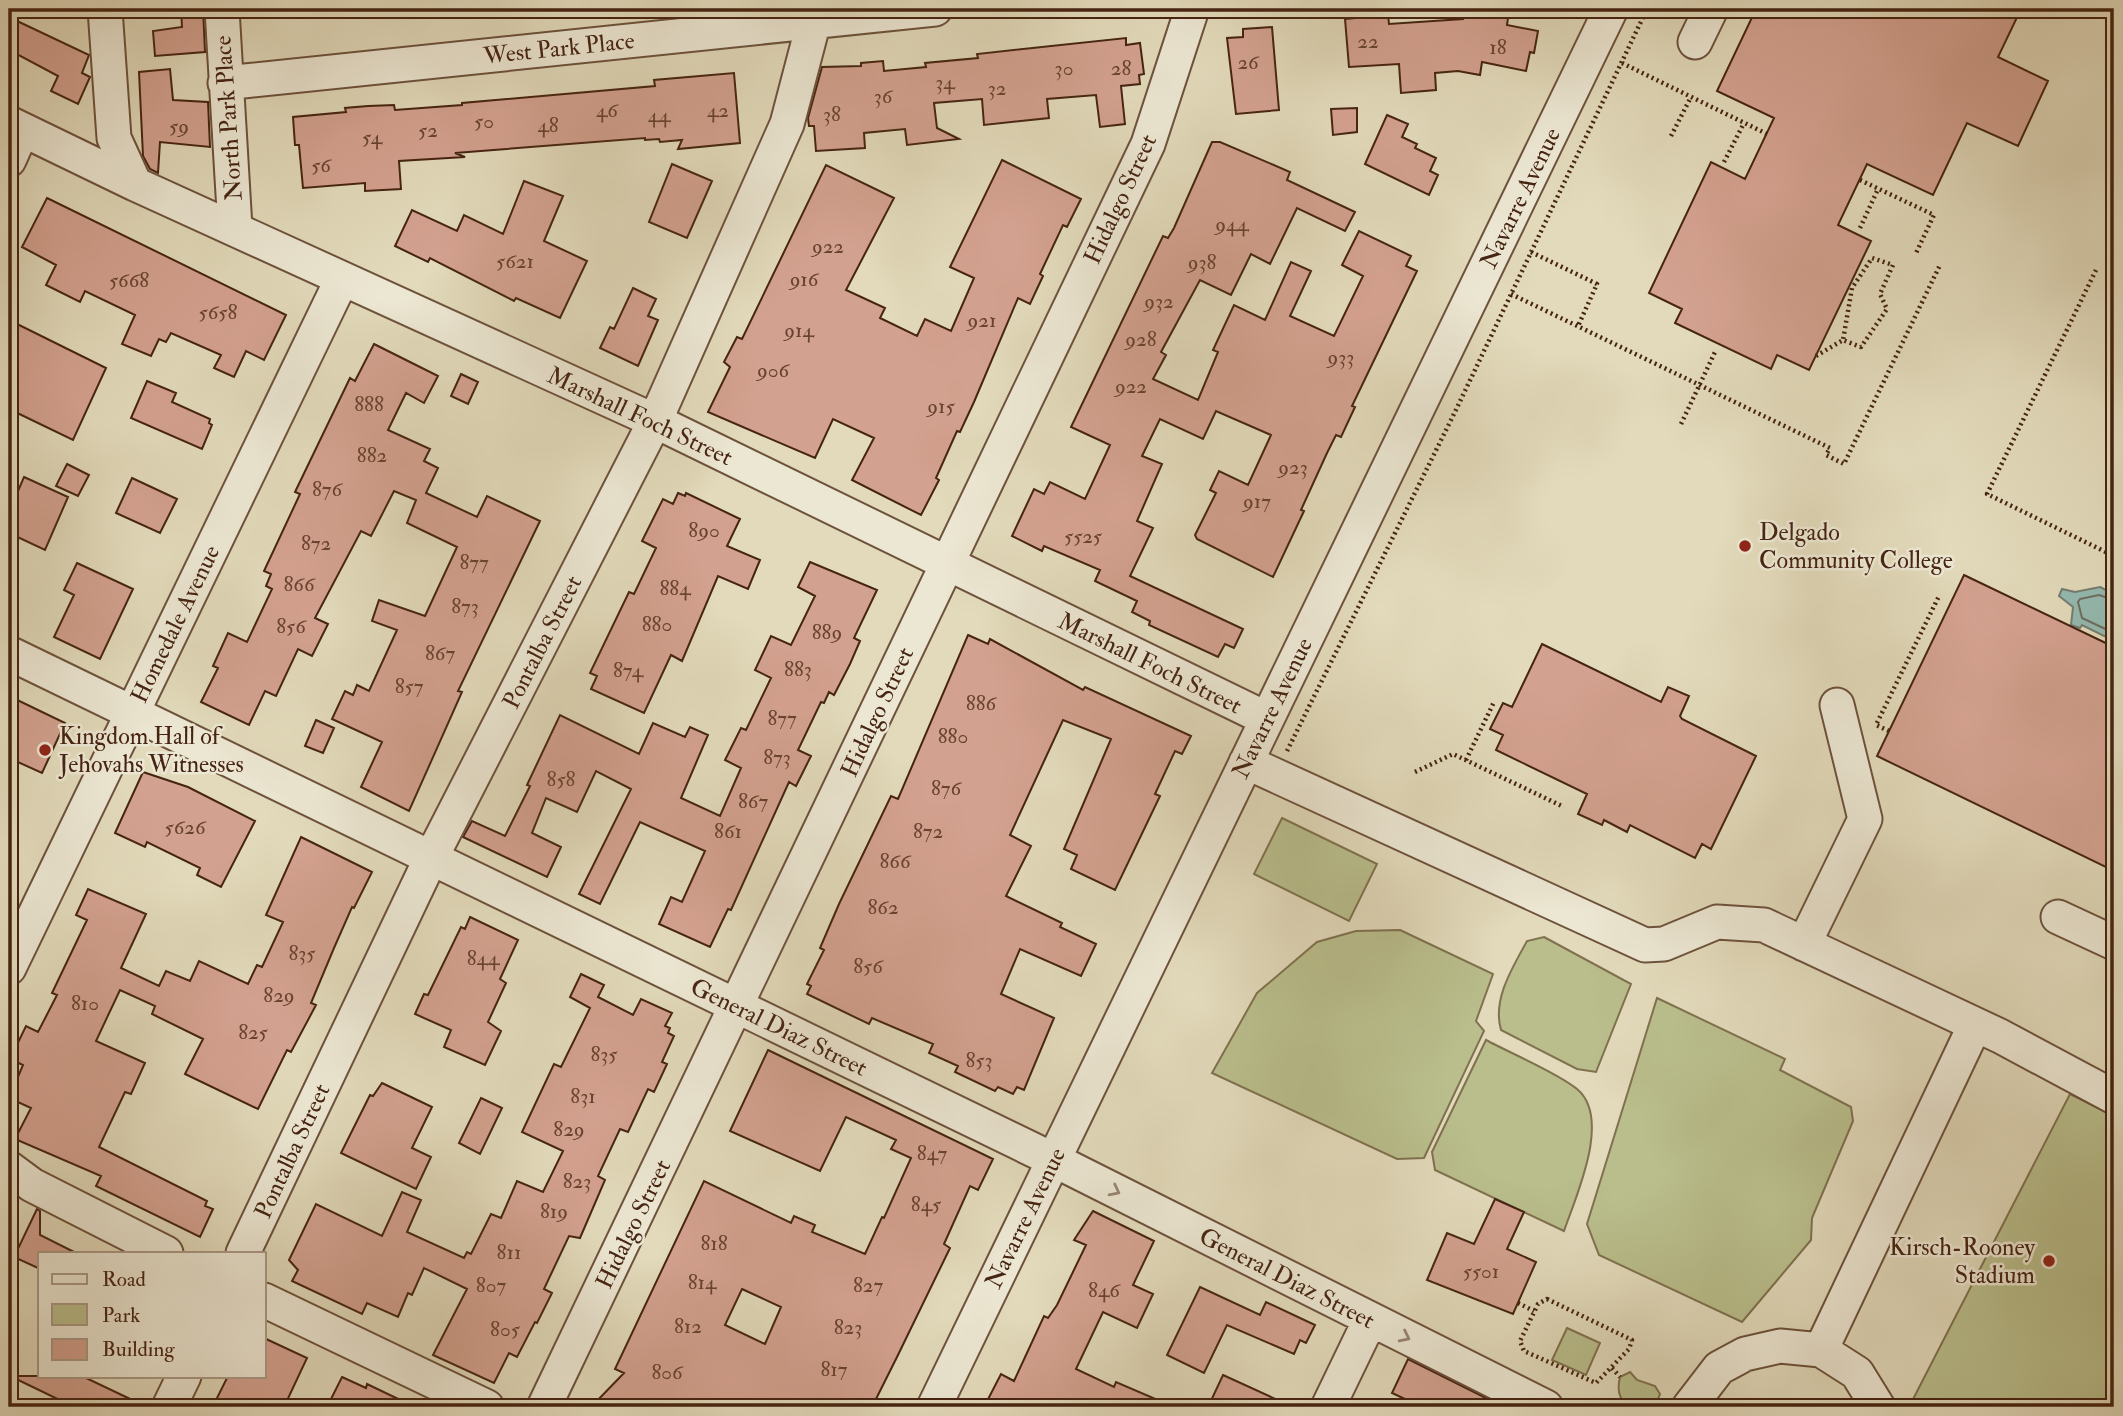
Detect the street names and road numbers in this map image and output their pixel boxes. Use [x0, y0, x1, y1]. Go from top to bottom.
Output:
street label: West Park Place [481, 25, 636, 72]
street label: North Park Place [207, 34, 250, 202]
street label: Navarre Avenue [1473, 123, 1568, 274]
street label: Hidalgo Street [1077, 129, 1164, 269]
street label: Marshall Foch Street [542, 360, 738, 473]
street label: Homedale Avenue [124, 540, 227, 708]
street label: Pontalba Street [496, 570, 589, 714]
street label: Marshall Foch Street [1053, 605, 1247, 722]
street label: Navarre Avenue [1225, 633, 1320, 784]
street label: Hidalgo Street [834, 642, 921, 782]
street label: General Diaz Street [685, 971, 872, 1084]
street label: Pontalba Street [248, 1079, 337, 1224]
street label: Navarre Avenue [978, 1143, 1073, 1294]
street label: Hidalgo Street [589, 1154, 678, 1294]
street label: General Diaz Street [1194, 1221, 1380, 1336]

